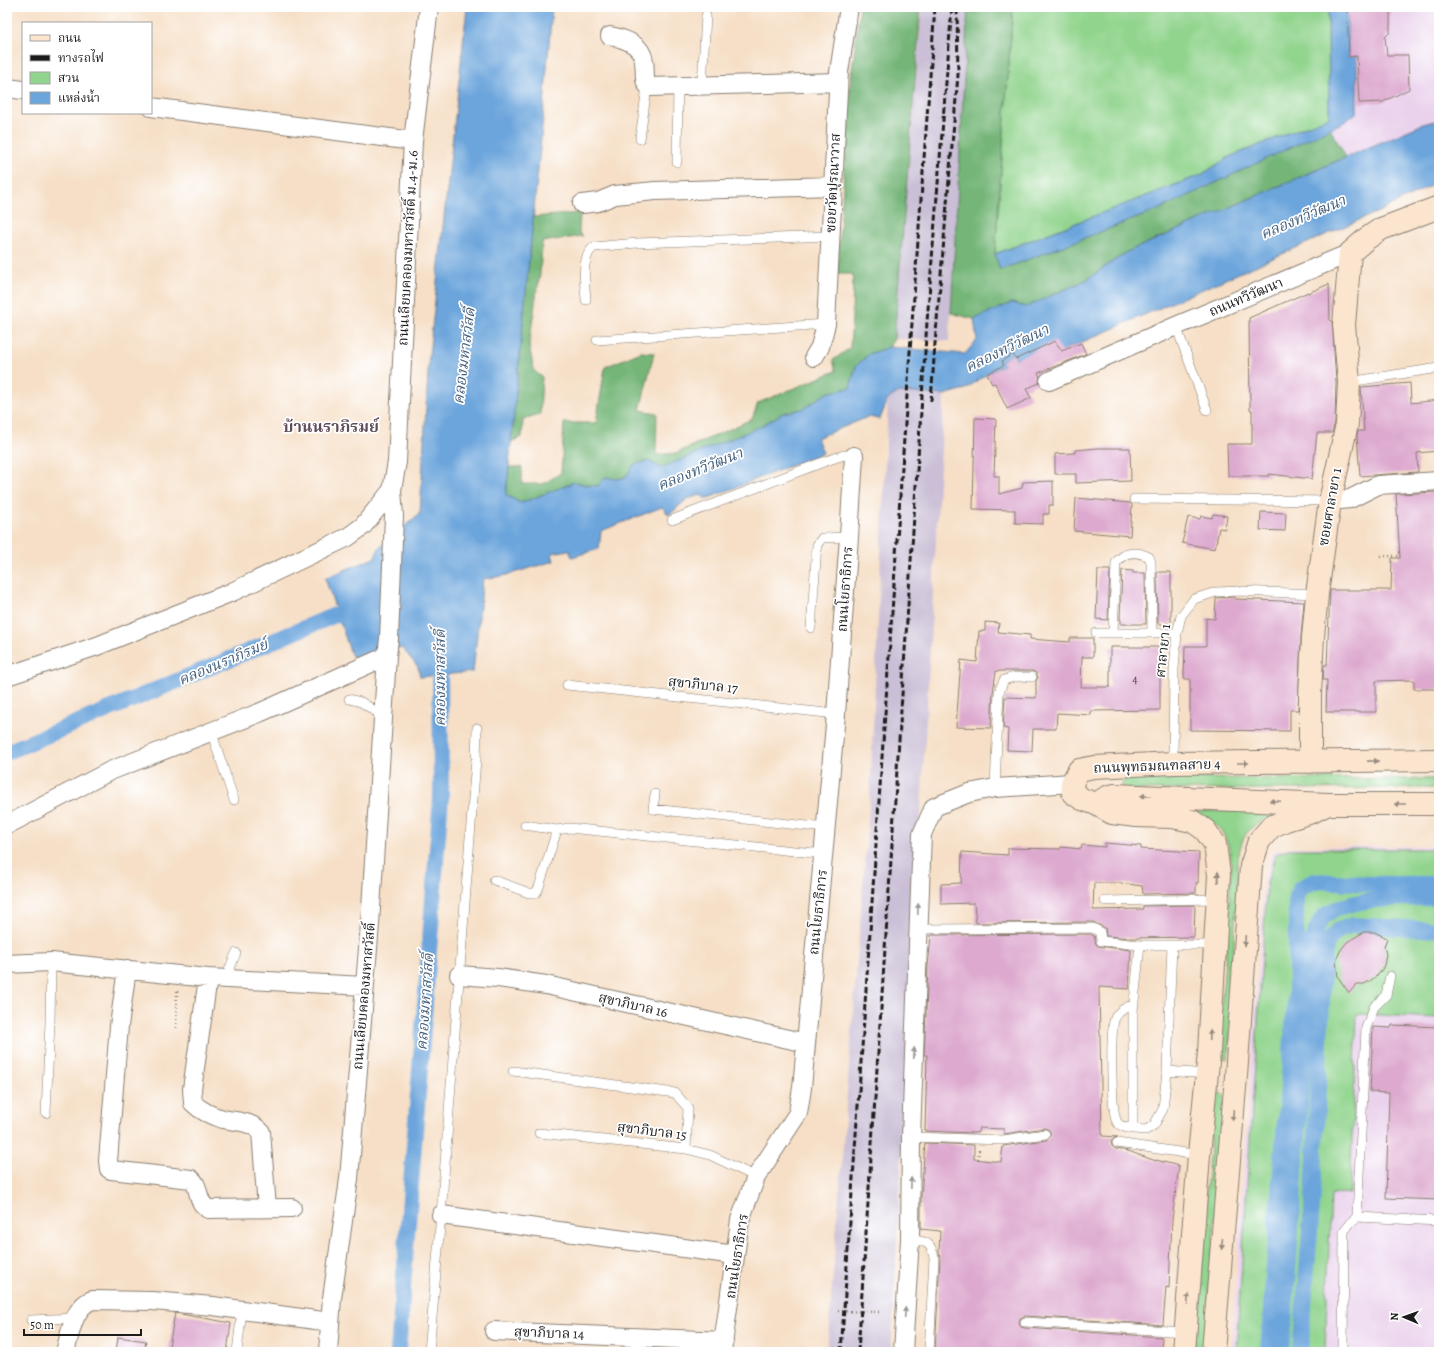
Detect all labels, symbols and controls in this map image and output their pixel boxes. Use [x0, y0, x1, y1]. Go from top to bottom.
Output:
legend [22, 22, 152, 114]
text: ถนน [58, 30, 81, 46]
text: ทางรถไฟ [58, 49, 104, 66]
text: สวน [58, 70, 80, 86]
text: แหล่งน้ำ [58, 89, 100, 106]
street label: ซอยวัดปุรณาวาส [821, 132, 845, 233]
street label: ถนนเลียบคลองมหาสวัสดิ์ ม.4-ม.6 [393, 150, 423, 346]
water label: คลองทวีวัฒนา [1257, 190, 1349, 244]
street label: ถนนทวีวัฒนา [1206, 273, 1286, 321]
water label: คลองมหาสวัสดิ์ [447, 301, 480, 405]
water label: คลองทวีวัฒนา [962, 319, 1053, 377]
district label: บ้านนราภิรมย์ [283, 416, 380, 438]
water label: คลองทวีวัฒนา [654, 443, 746, 495]
street label: ซอยศาลายา 1 [1314, 466, 1346, 548]
street label: ถนนโยธาธิการ [832, 545, 857, 633]
street label: ศาลายา 1 [1151, 623, 1175, 679]
water label: คลองมหาสวัสดิ์ [429, 624, 450, 727]
water label: คลองนราภิรมย์ [175, 633, 274, 690]
house number: 4 [1132, 671, 1138, 687]
street label: สุขาภิบาล 17 [667, 672, 739, 698]
street label: ถนนพุทธมณฑลสาย 4 [1093, 754, 1221, 778]
one-way arrow [1367, 758, 1380, 764]
one-way arrow [1237, 760, 1250, 766]
one-way arrow [1139, 793, 1152, 799]
one-way arrow [1269, 798, 1281, 805]
one-way arrow [1393, 801, 1406, 807]
street label: ถนนโยธาธิการ [803, 868, 832, 956]
one-way arrow [1215, 870, 1221, 883]
one-way arrow [915, 903, 922, 915]
street label: ถนนเลียบคลองมหาสวัสดิ์ [347, 920, 380, 1070]
one-way arrow [1241, 935, 1248, 947]
water label: คลองมหาสวัสดิ์ [411, 948, 439, 1051]
street label: สุขาภิบาล 16 [597, 988, 669, 1022]
one-way arrow [1207, 1028, 1213, 1041]
one-way arrow [911, 1046, 917, 1059]
one-way arrow [1229, 1108, 1236, 1121]
street label: สุขาภิบาล 15 [616, 1117, 688, 1145]
one-way arrow [908, 1176, 914, 1189]
street label: ถนนโยธาธิการ [720, 1212, 753, 1300]
one-way arrow [1218, 1238, 1225, 1250]
one-way arrow [1185, 1293, 1192, 1305]
north arrow [1384, 1297, 1424, 1337]
one-way arrow [902, 1307, 909, 1319]
scale bar [24, 1311, 141, 1337]
text: N [1387, 1312, 1402, 1321]
text: 50 m [30, 1317, 54, 1333]
street label: สุขาภิบาล 14 [514, 1322, 584, 1344]

